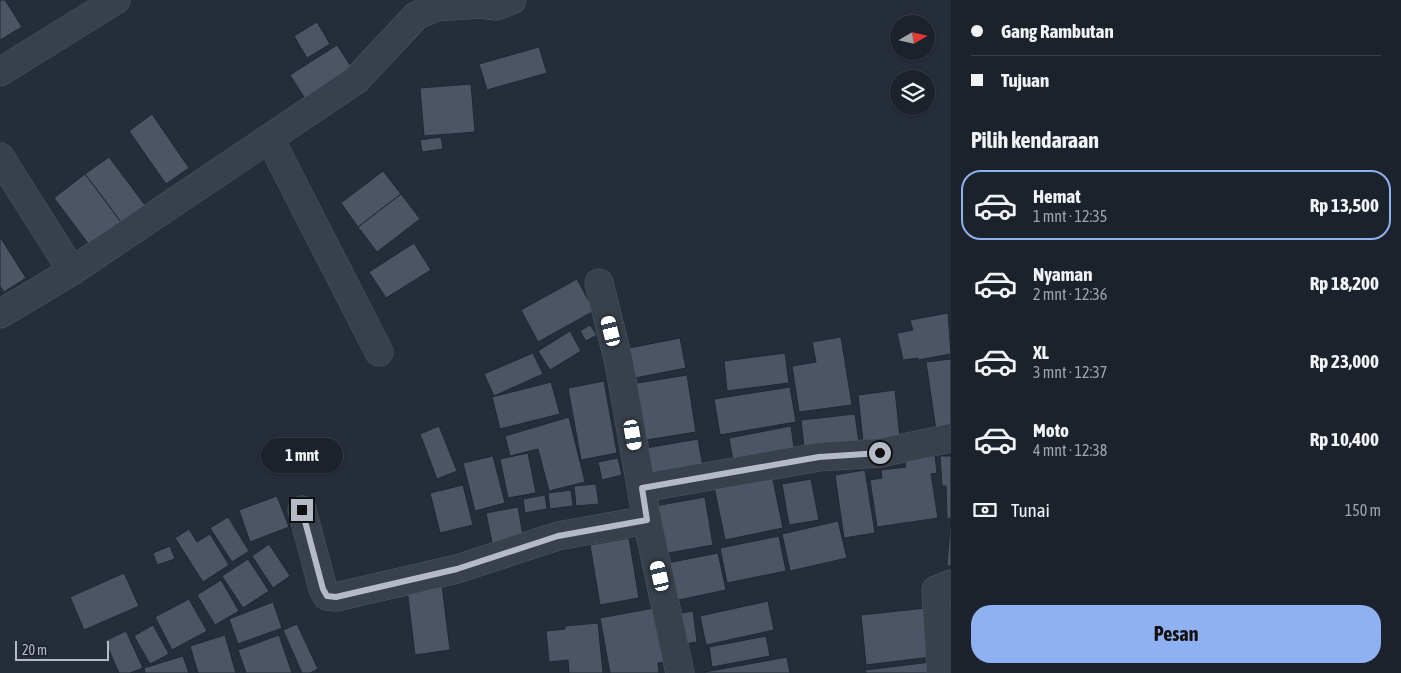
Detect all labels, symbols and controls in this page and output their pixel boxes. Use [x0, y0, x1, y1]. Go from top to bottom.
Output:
north arrow [890, 15, 935, 60]
map controls [890, 15, 935, 115]
text: Gang Rambutan [1001, 20, 1114, 42]
text: Tujuan [1001, 69, 1049, 91]
button: layers [890, 70, 935, 115]
text: Pilih kendaraan [971, 127, 1099, 153]
icon: car [973, 183, 1018, 228]
text: Hemat [1033, 185, 1081, 207]
text: Rp 13,500 [1310, 194, 1379, 216]
text: 1 mnt · 12:35 [1033, 207, 1107, 225]
icon: car [973, 261, 1018, 306]
text: Nyaman [1033, 263, 1092, 285]
text: Rp 18,200 [1310, 272, 1379, 294]
text: 2 mnt · 12:36 [1033, 285, 1107, 303]
car [600, 315, 621, 347]
icon: car [973, 339, 1018, 384]
text: XL [1033, 341, 1049, 363]
text: Rp 23,000 [1310, 350, 1379, 372]
text: 3 mnt · 12:37 [1033, 363, 1107, 381]
icon: car [973, 417, 1018, 462]
car [623, 419, 642, 451]
text: Moto [1033, 419, 1069, 441]
text: Rp 10,400 [1310, 428, 1379, 450]
callout: 1 mnt [261, 438, 343, 472]
text: 4 mnt · 12:38 [1033, 441, 1107, 459]
route start [869, 442, 891, 464]
text: 1 mnt [285, 446, 319, 464]
icon: cash [971, 496, 999, 524]
route end [291, 499, 313, 521]
text: Tunai [1011, 499, 1050, 521]
text: 150 m [1345, 501, 1381, 519]
car [649, 560, 670, 592]
button: Pesan [971, 605, 1381, 663]
scale bar [15, 638, 109, 661]
text: 20 m [22, 642, 47, 658]

